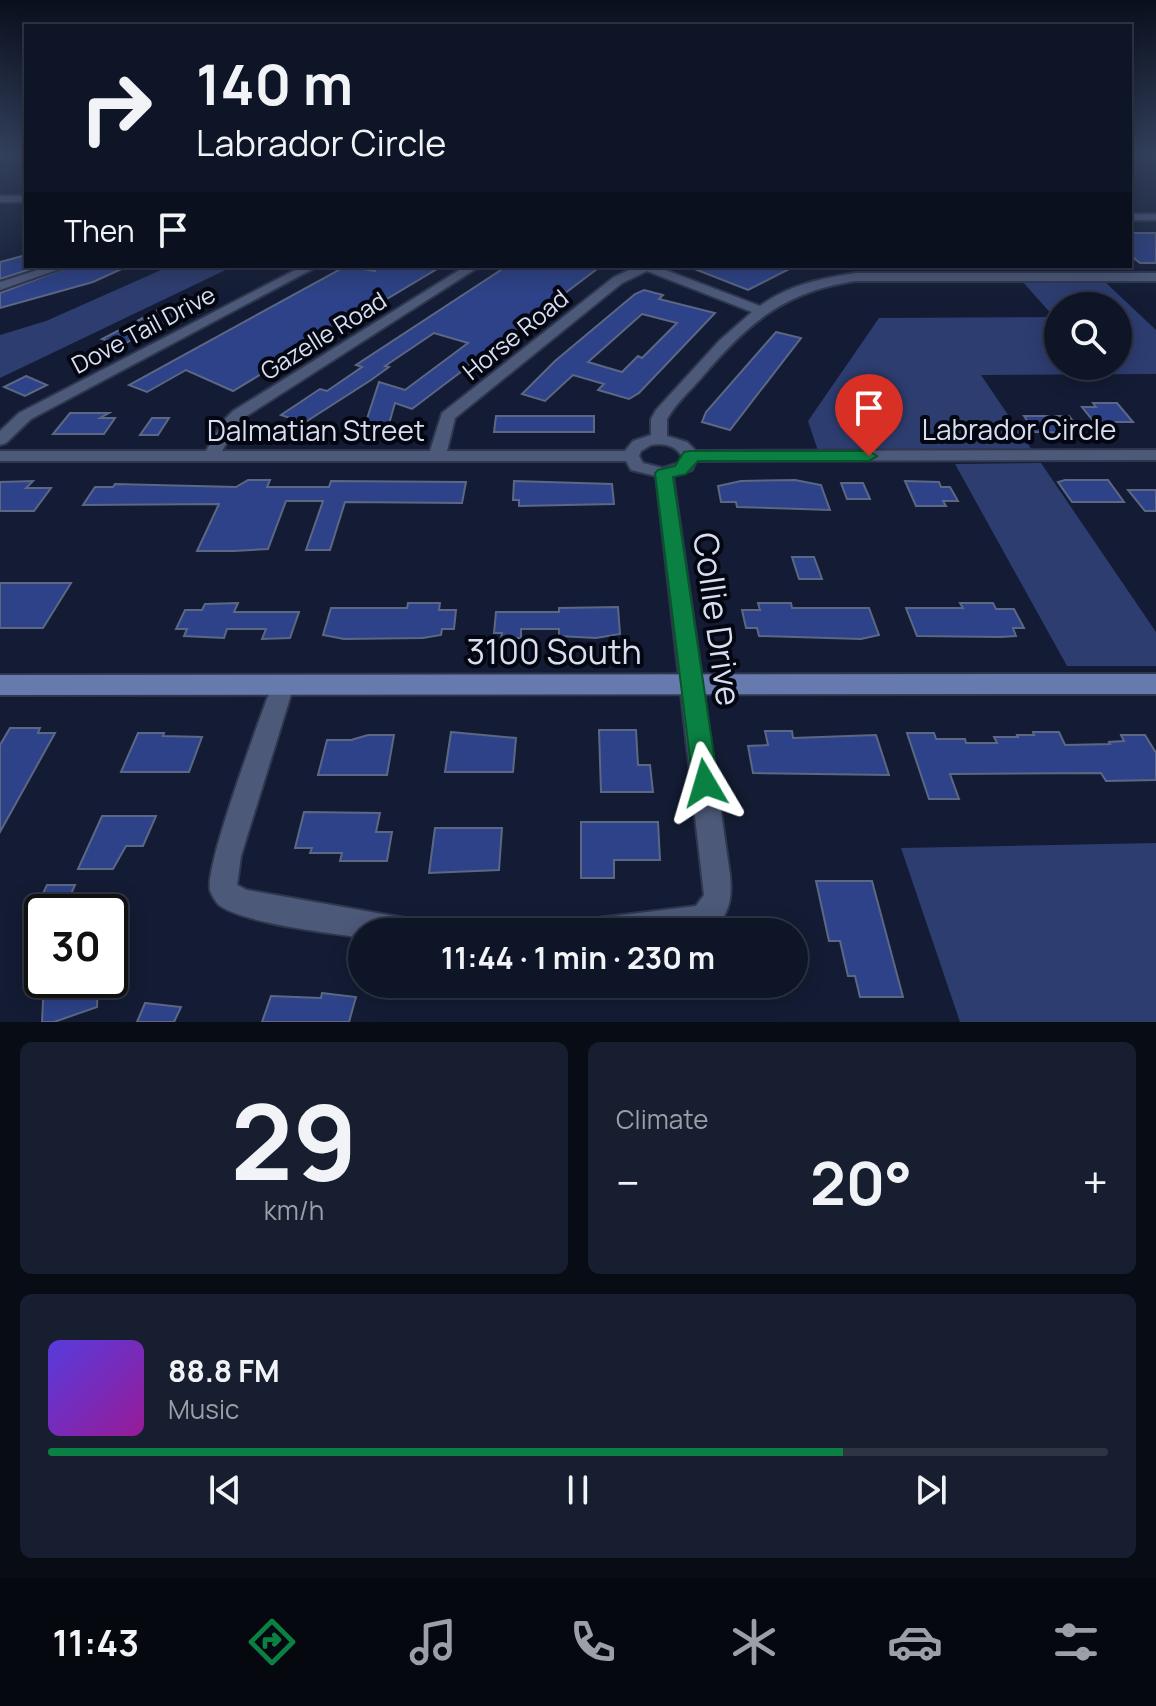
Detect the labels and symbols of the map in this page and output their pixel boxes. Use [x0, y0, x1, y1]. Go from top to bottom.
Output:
street label: Dove Tail Drive [65, 277, 221, 381]
street label: Horse Road [455, 281, 575, 387]
street label: Gazelle Road [254, 283, 392, 387]
pin [835, 374, 903, 456]
street label: Labrador Circle [922, 410, 1116, 448]
street label: Dalmatian Street [207, 411, 425, 449]
street label: Collie Drive [683, 529, 753, 709]
street label: 3100 South [466, 628, 642, 674]
position arrow [663, 741, 747, 825]
speed limit sign: 30 [24, 894, 128, 998]

